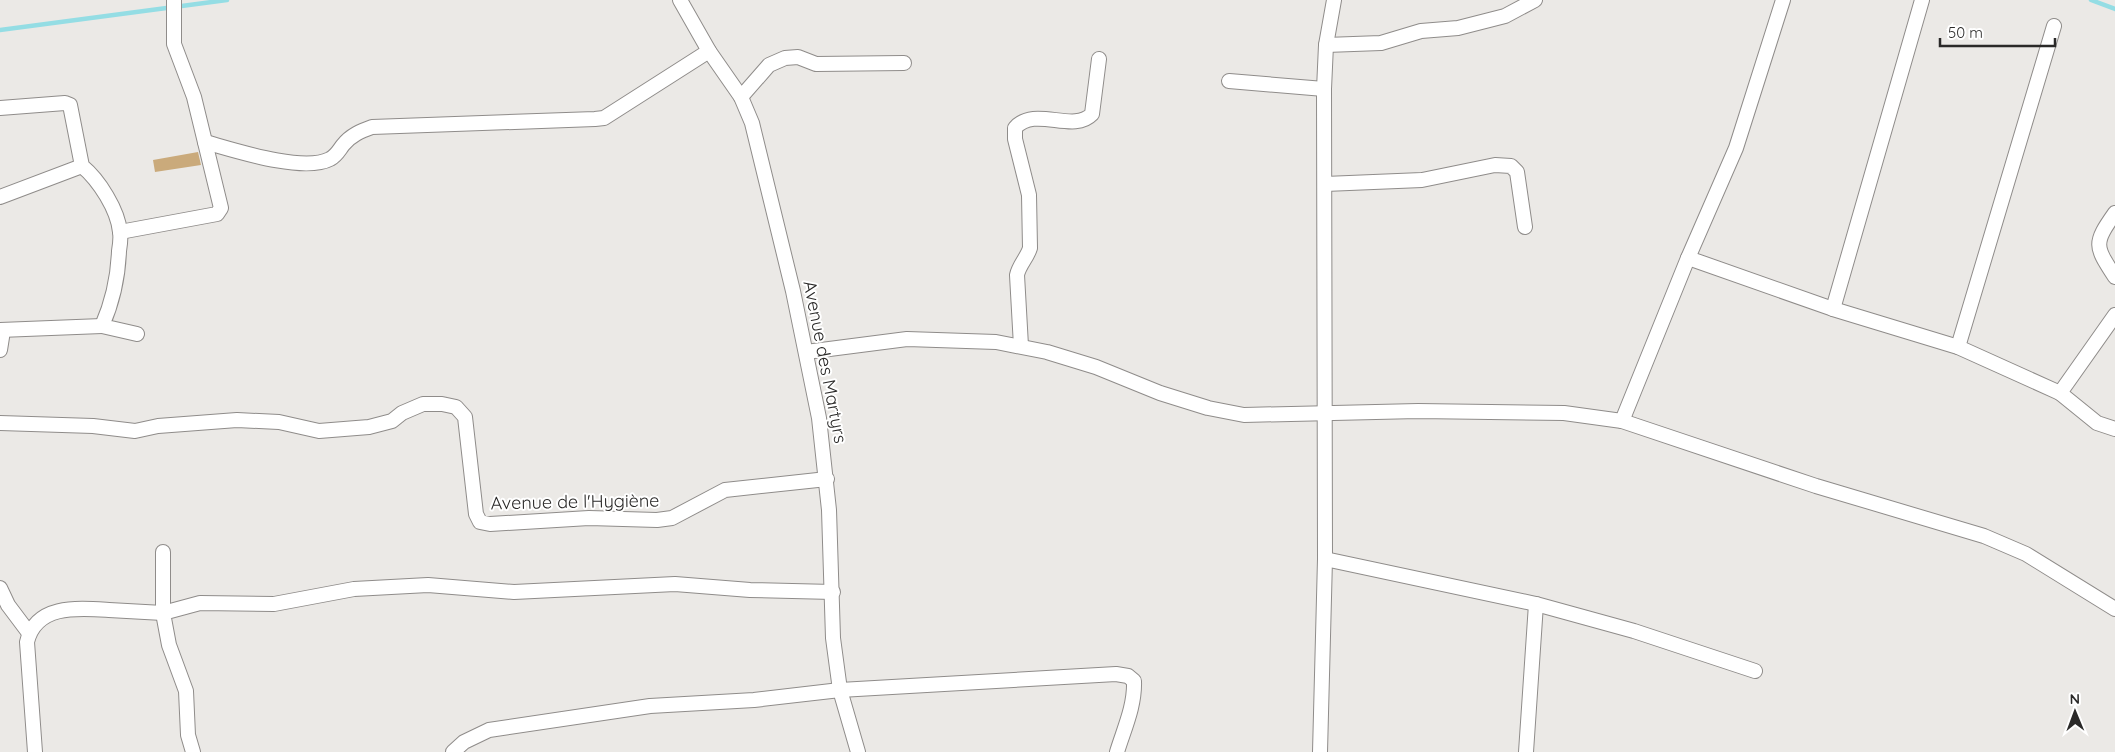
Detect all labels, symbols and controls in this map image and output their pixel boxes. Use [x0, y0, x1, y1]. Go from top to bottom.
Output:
scale bar [1940, 15, 2055, 47]
text: 50 m [1948, 23, 1983, 42]
street label: Avenue des Martyrs [798, 279, 853, 445]
street label: Avenue de l'Hygiène [490, 489, 660, 514]
north arrow [2050, 687, 2100, 737]
text: N [2069, 690, 2080, 708]

